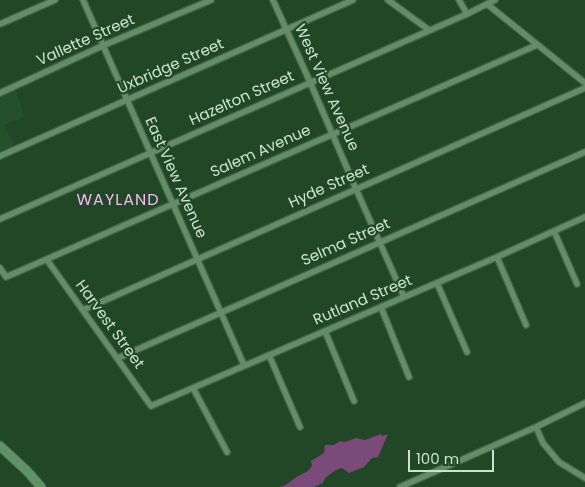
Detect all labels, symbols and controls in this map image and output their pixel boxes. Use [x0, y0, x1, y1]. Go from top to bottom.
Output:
street label: Vallette Street [34, 11, 138, 71]
street label: West View Avenue [290, 22, 362, 154]
street label: Uxbridge Street [115, 36, 227, 98]
street label: Hazelton Street [187, 68, 297, 130]
street label: East View Avenue [140, 115, 210, 241]
street label: Salem Avenue [208, 122, 314, 182]
street label: Hyde Street [286, 161, 372, 213]
district label: WAYLAND [76, 191, 160, 211]
street label: Selma Street [299, 215, 393, 271]
street label: Rutland Street [311, 272, 415, 330]
street label: Harvest Street [71, 277, 147, 373]
scale bar [410, 440, 496, 472]
text: 100 m [416, 448, 459, 469]

